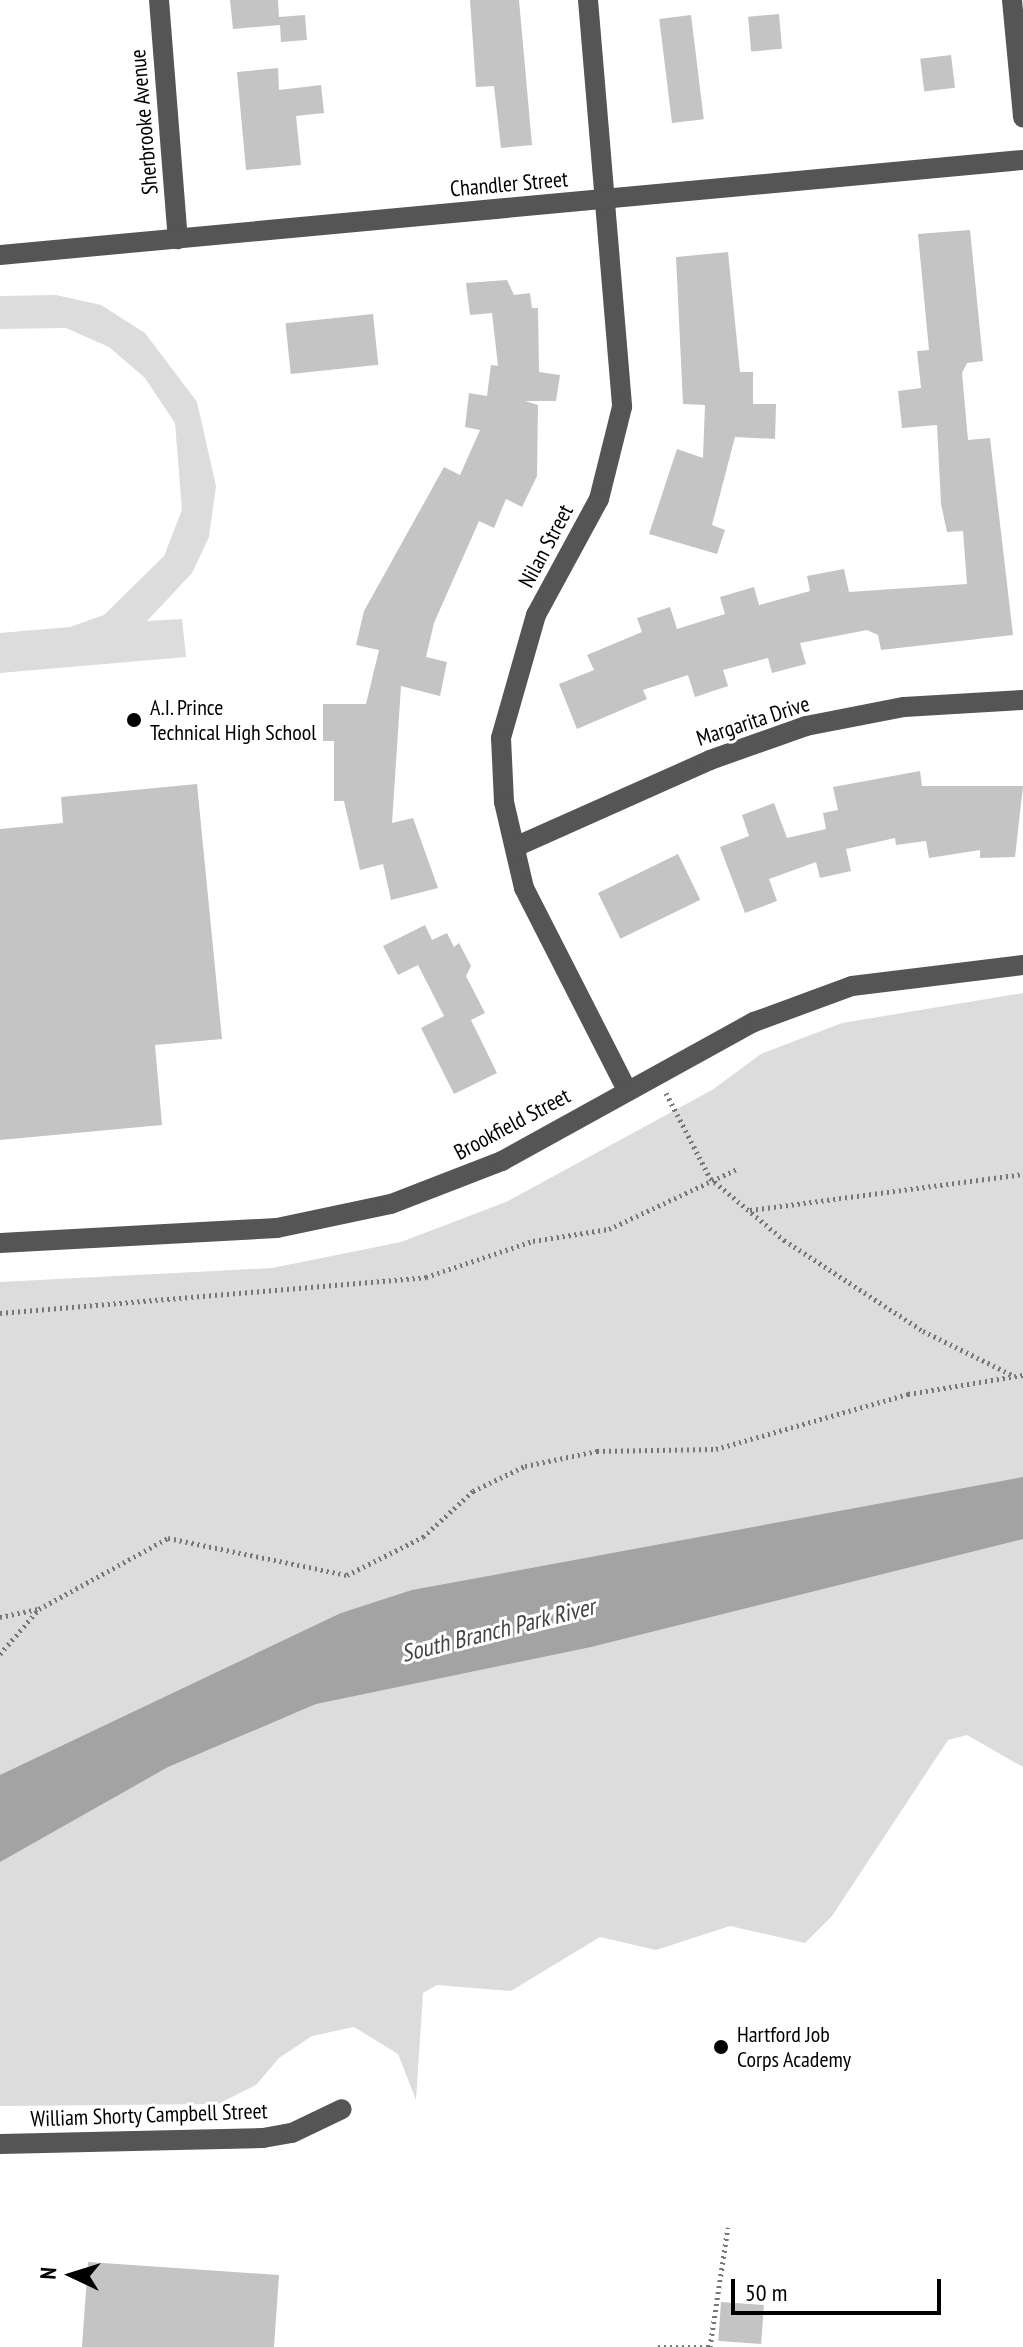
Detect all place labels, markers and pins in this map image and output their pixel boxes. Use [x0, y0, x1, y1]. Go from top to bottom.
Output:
place label: A.I. Prince Technical High School [150, 694, 316, 746]
marker: A.I. Prince Technical High School [125, 711, 143, 729]
place label: Hartford Job Corps Academy [737, 2021, 852, 2072]
marker: Hartford Job Corps Academy [712, 2038, 730, 2056]

